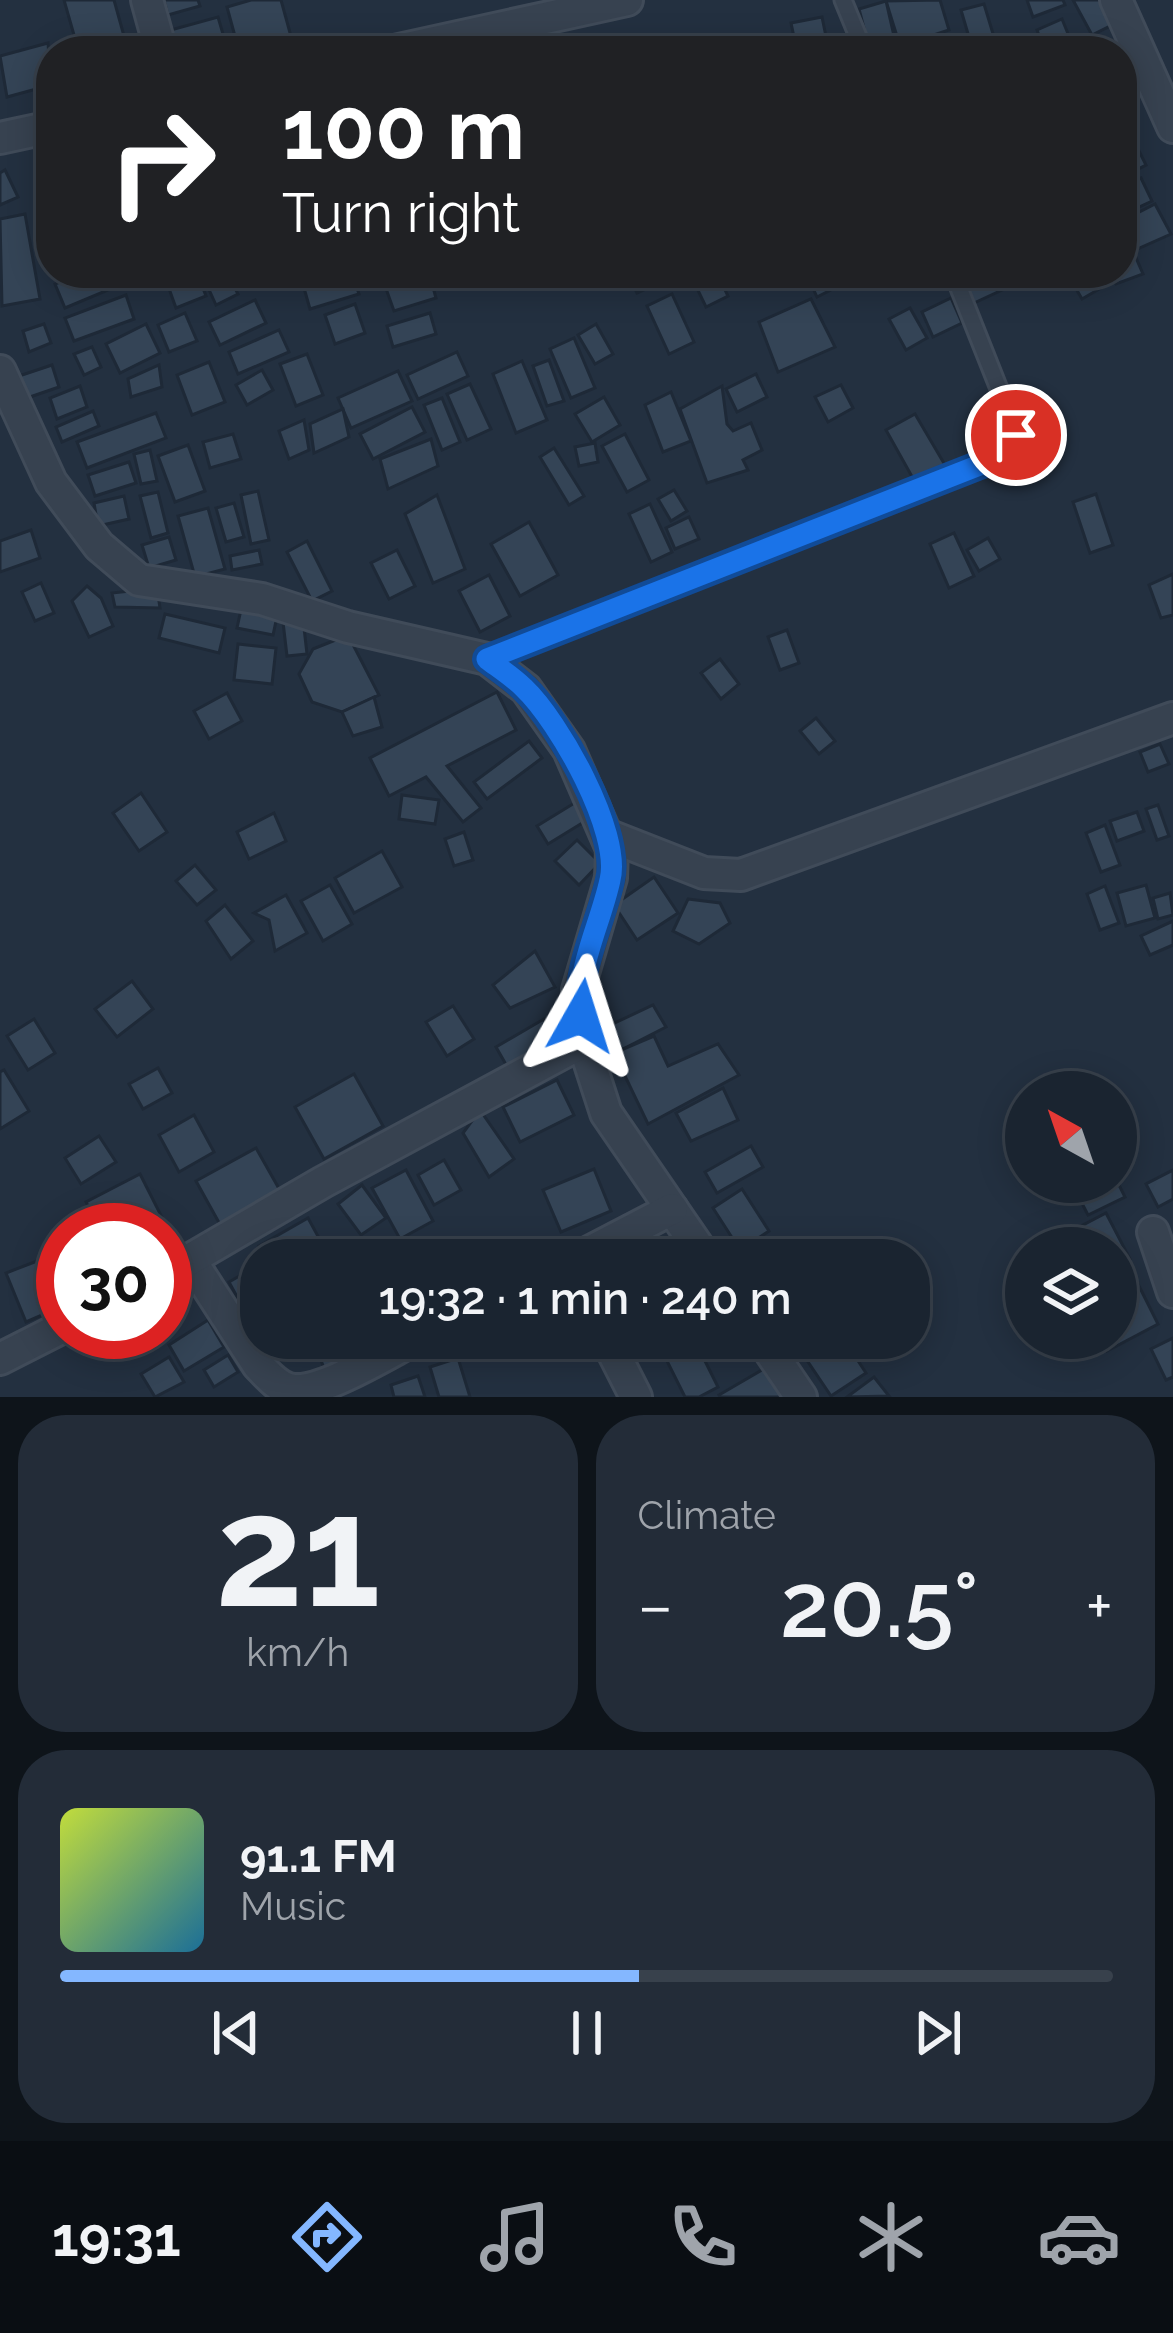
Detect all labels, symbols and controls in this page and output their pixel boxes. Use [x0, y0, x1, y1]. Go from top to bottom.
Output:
text: 100 m [282, 80, 525, 179]
icon: right [84, 84, 240, 240]
text: Turn right [282, 181, 520, 245]
pin [965, 384, 1067, 486]
icon: arrive [983, 402, 1049, 468]
position arrow [518, 953, 644, 1079]
north arrow [1005, 1071, 1137, 1203]
map controls [1005, 1071, 1137, 1359]
speed limit sign: 30 [36, 1203, 192, 1359]
button: layers [1005, 1227, 1137, 1359]
text: 19:32 · 1 min · 240 m [378, 1272, 792, 1325]
text: 21 [215, 1459, 380, 1643]
text: Climate [638, 1492, 776, 1538]
text: 20.5° [780, 1552, 979, 1658]
text: − [638, 1567, 673, 1644]
text: + [1086, 1567, 1113, 1644]
text: km/h [246, 1629, 349, 1675]
text: 91.1 FM [240, 1830, 397, 1883]
text: Music [240, 1883, 346, 1929]
icon: previous [203, 2000, 269, 2066]
icon: pause [554, 2000, 620, 2066]
icon: next [905, 2000, 971, 2066]
icon: directions [285, 2195, 369, 2279]
icon: music [473, 2195, 557, 2279]
icon: phone [661, 2195, 745, 2279]
icon: climate [849, 2195, 933, 2279]
icon: car [1037, 2195, 1121, 2279]
text: 19:31 [52, 2205, 181, 2269]

